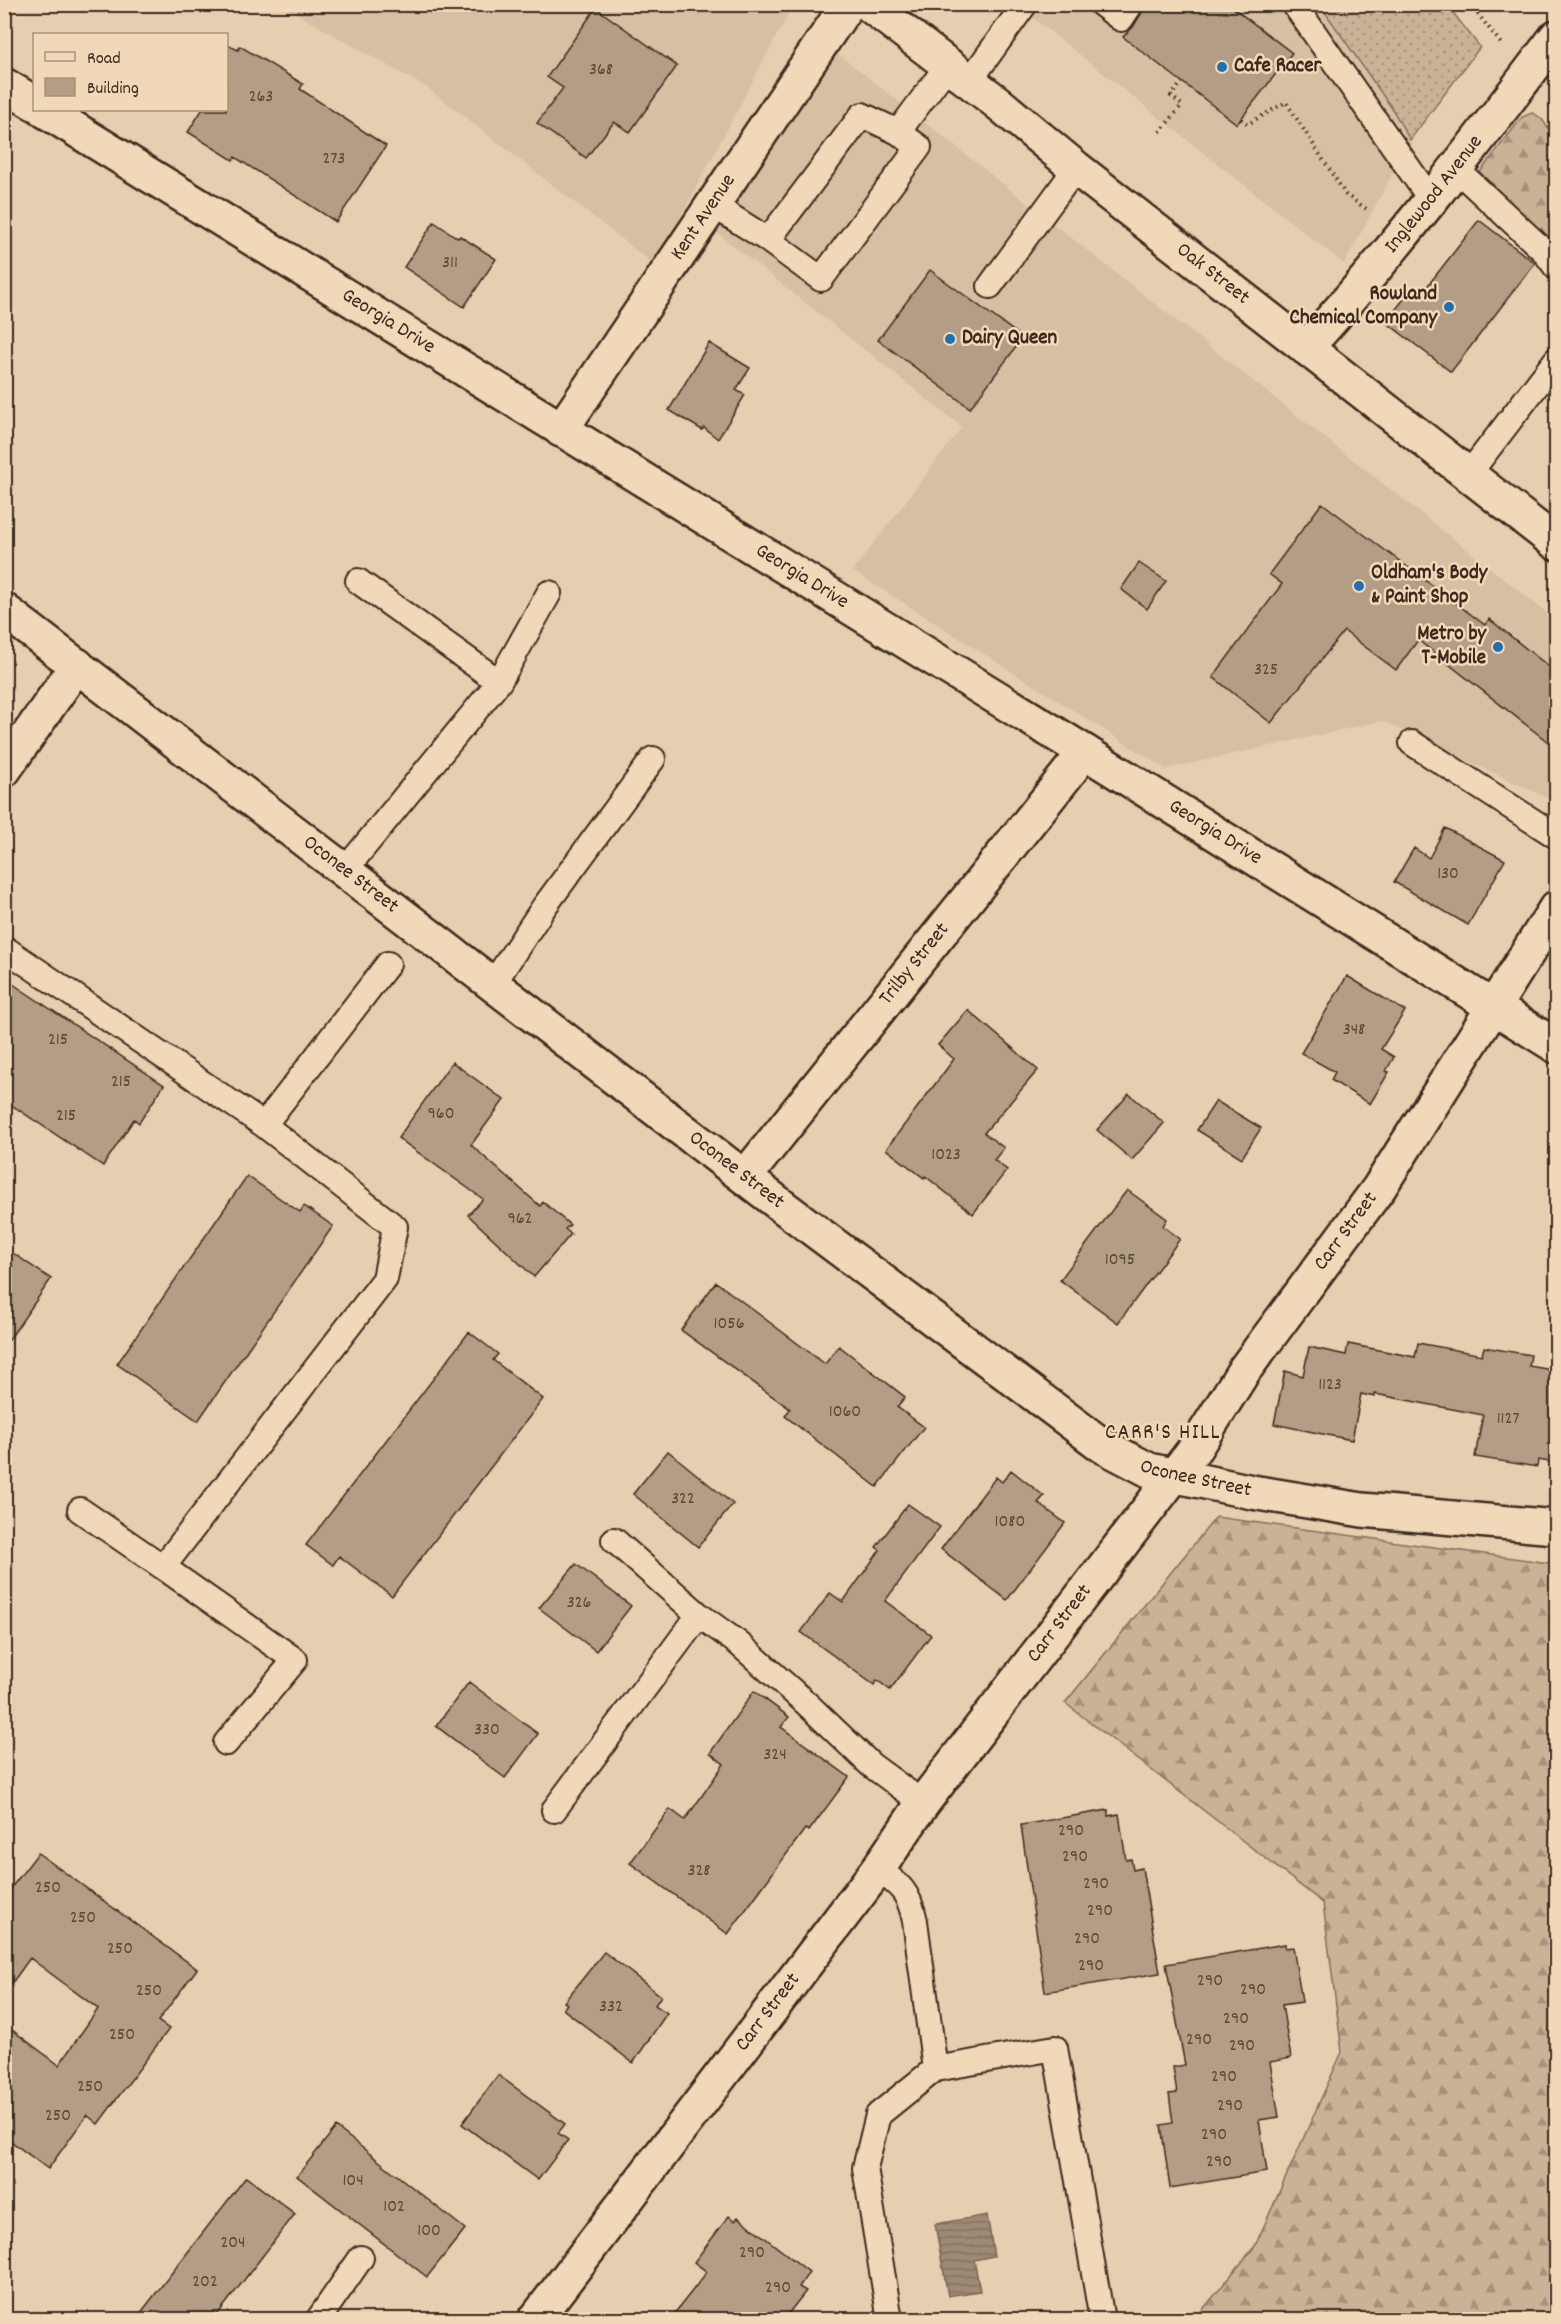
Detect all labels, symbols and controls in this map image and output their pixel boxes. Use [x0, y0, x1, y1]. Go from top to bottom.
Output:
legend [33, 33, 228, 111]
text: Road [87, 47, 121, 72]
place label: Cafe Racer [1234, 52, 1322, 82]
house number: 368 [589, 58, 613, 83]
marker: Cafe Racer [1215, 60, 1229, 74]
text: Building [87, 77, 139, 102]
house number: 263 [249, 85, 273, 110]
street label: Inglewood Avenue [1378, 129, 1491, 261]
house number: 273 [323, 147, 345, 172]
street label: Kent Avenue [664, 168, 744, 267]
street label: Oak Street [1169, 236, 1256, 313]
house number: 311 [442, 251, 458, 276]
place label: Rowland Chemical Company [1290, 280, 1438, 334]
street label: Georgia Drive [335, 282, 441, 362]
marker: Rowland Chemical Company [1442, 300, 1456, 314]
place label: Dairy Queen [962, 324, 1057, 354]
marker: Dairy Queen [943, 332, 957, 346]
street label: Georgia Drive [749, 537, 854, 618]
place label: Oldham's Body & Paint Shop [1371, 559, 1489, 613]
marker: Oldham's Body & Paint Shop [1352, 579, 1366, 593]
place label: Metro by T-Mobile [1417, 620, 1487, 674]
marker: Metro by T-Mobile [1491, 640, 1505, 654]
house number: 325 [1254, 658, 1278, 683]
street label: Georgia Drive [1162, 792, 1267, 874]
street label: Oconee Street [296, 829, 405, 922]
house number: 130 [1437, 862, 1459, 887]
street label: Trilby Street [872, 917, 958, 1012]
house number: 348 [1343, 1018, 1365, 1043]
house number: 215 [48, 1028, 68, 1053]
house number: 215 [111, 1070, 131, 1095]
house number: 960 [428, 1102, 454, 1127]
house number: 215 [56, 1104, 76, 1129]
street label: Oconee Street [682, 1124, 790, 1217]
house number: 1023 [931, 1143, 961, 1168]
street label: Carr Street [1307, 1186, 1386, 1278]
house number: 962 [508, 1207, 532, 1232]
house number: 1095 [1105, 1248, 1135, 1273]
house number: 1056 [714, 1312, 744, 1337]
house number: 1123 [1318, 1373, 1342, 1398]
house number: 1060 [829, 1400, 861, 1425]
house number: 1127 [1497, 1407, 1519, 1432]
district label: CARR'S HILL [1105, 1418, 1221, 1449]
street label: Oconee Street [1133, 1452, 1254, 1506]
house number: 322 [671, 1487, 695, 1512]
house number: 1080 [995, 1510, 1025, 1535]
street label: Carr Street [1020, 1578, 1100, 1670]
house number: 326 [567, 1591, 591, 1616]
house number: 330 [474, 1718, 500, 1743]
house number: 324 [763, 1743, 787, 1768]
house number: 290 [1058, 1819, 1084, 1844]
house number: 290 [1062, 1845, 1088, 1870]
house number: 328 [687, 1859, 711, 1884]
house number: 290 [1083, 1872, 1109, 1897]
house number: 250 [35, 1876, 61, 1901]
house number: 290 [1087, 1899, 1113, 1924]
house number: 250 [70, 1906, 96, 1931]
house number: 290 [1074, 1927, 1100, 1952]
house number: 250 [107, 1937, 133, 1962]
house number: 290 [1078, 1954, 1104, 1979]
street label: Carr Street [729, 1967, 809, 2058]
house number: 290 [1197, 1969, 1223, 1994]
house number: 290 [1240, 1978, 1266, 2003]
house number: 250 [136, 1979, 162, 2004]
house number: 332 [599, 1995, 623, 2020]
house number: 290 [1223, 2007, 1249, 2032]
house number: 250 [109, 2023, 135, 2048]
house number: 290 [1186, 2028, 1212, 2053]
house number: 290 [1229, 2034, 1255, 2059]
house number: 290 [1211, 2065, 1237, 2090]
house number: 250 [77, 2075, 103, 2100]
house number: 290 [1217, 2094, 1243, 2119]
house number: 250 [45, 2104, 71, 2129]
house number: 290 [1201, 2123, 1227, 2148]
house number: 290 [1206, 2150, 1232, 2175]
house number: 104 [342, 2169, 364, 2194]
house number: 102 [383, 2195, 405, 2220]
house number: 100 [417, 2219, 441, 2244]
house number: 204 [220, 2231, 246, 2256]
house number: 290 [739, 2241, 765, 2266]
house number: 202 [192, 2270, 218, 2295]
house number: 290 [765, 2276, 791, 2301]

